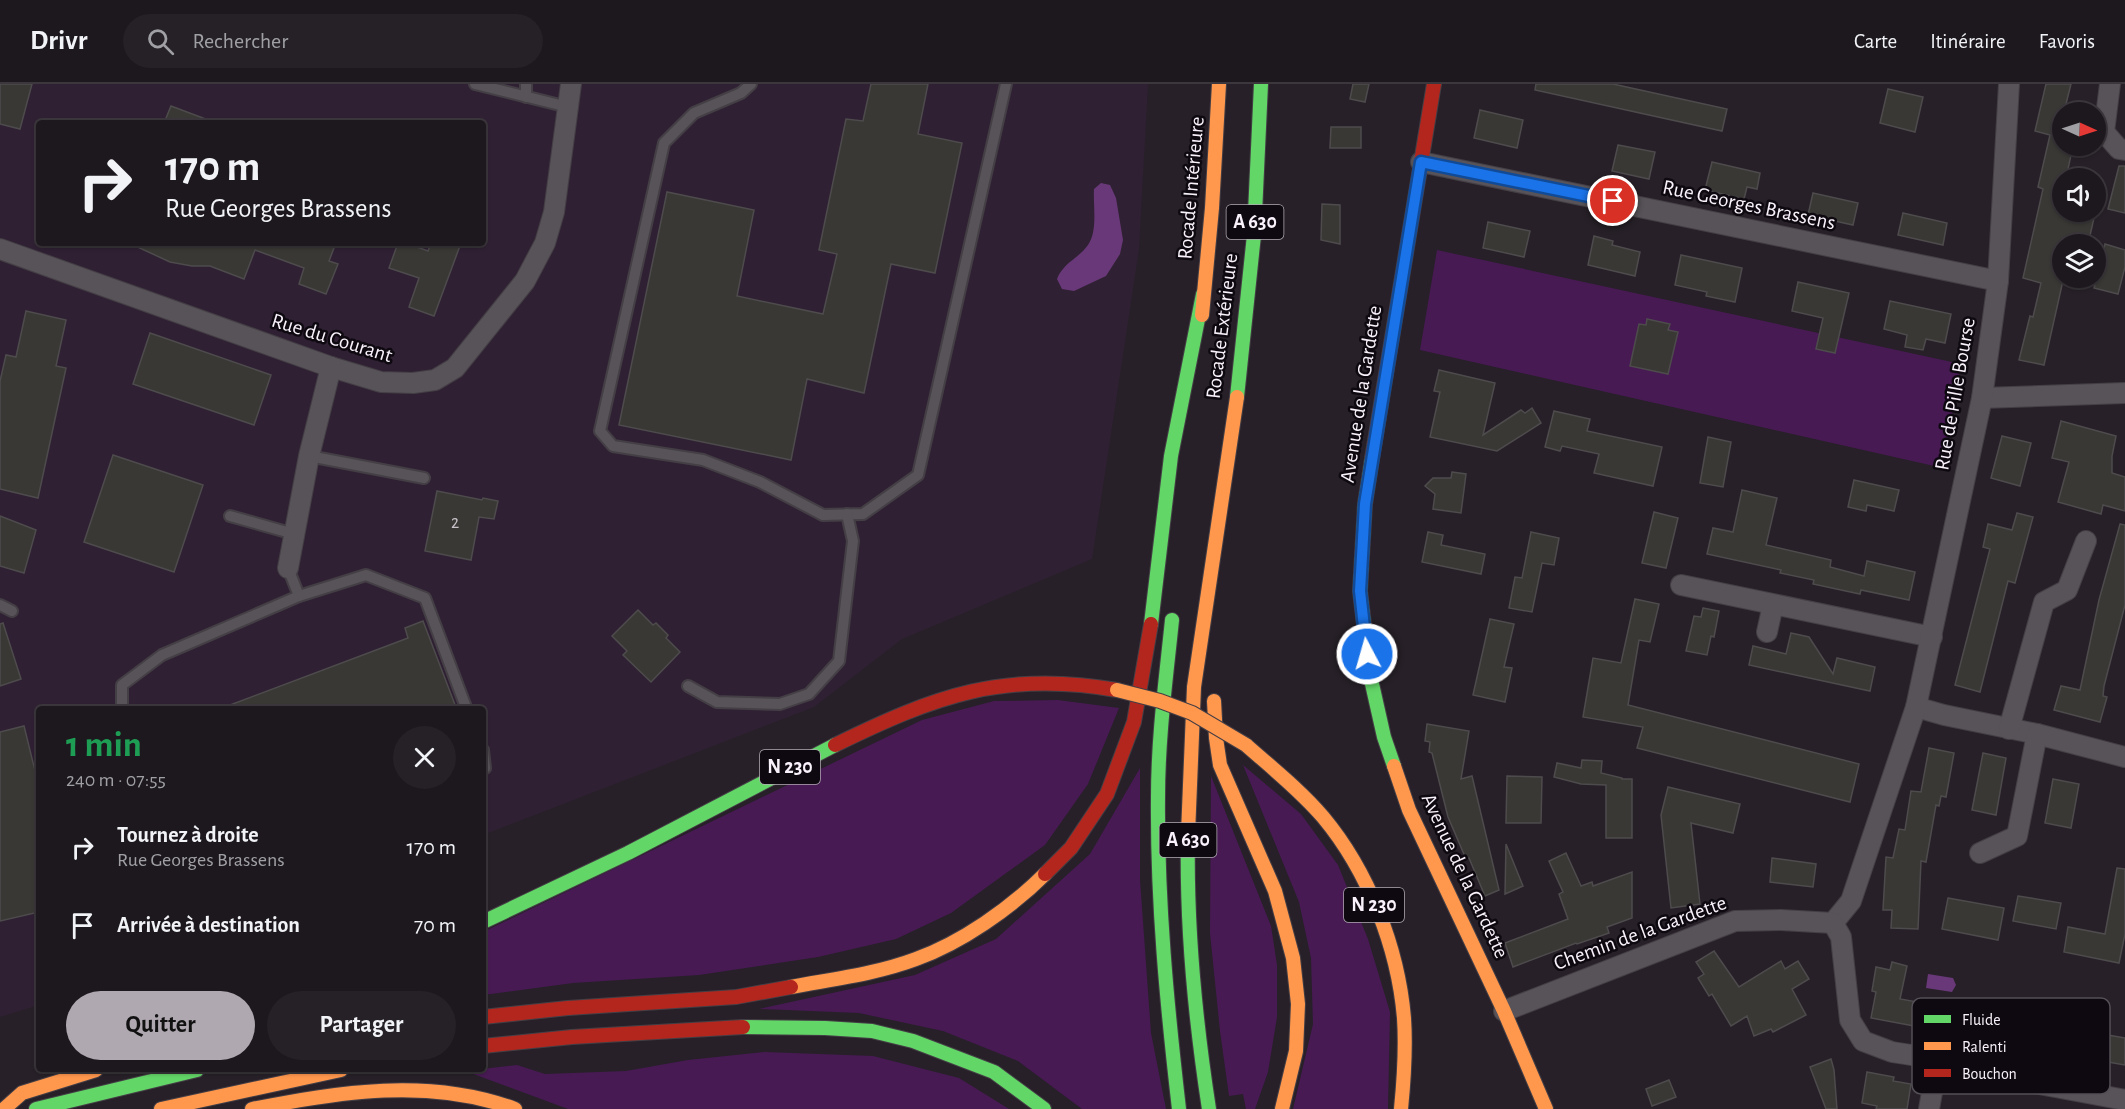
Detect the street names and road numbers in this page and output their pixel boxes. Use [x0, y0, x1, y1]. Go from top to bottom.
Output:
street label: Rocade Intérieure [1174, 116, 1208, 260]
street label: Rue Georges Brassens [1661, 176, 1837, 234]
road number: A 630 [1226, 205, 1284, 239]
street label: Rocade Extérieure [1203, 252, 1241, 400]
street label: Avenue de la Gardette [1337, 304, 1385, 484]
street label: Rue du Courant [269, 310, 395, 366]
street label: Rue de Pille Bourse [1931, 316, 1979, 472]
road number: N 230 [760, 750, 820, 784]
street label: Avenue de la Gardette [1418, 790, 1512, 962]
road number: A 630 [1160, 823, 1216, 857]
road number: N 230 [1344, 888, 1404, 922]
street label: Chemin de la Gardette [1551, 892, 1729, 974]

